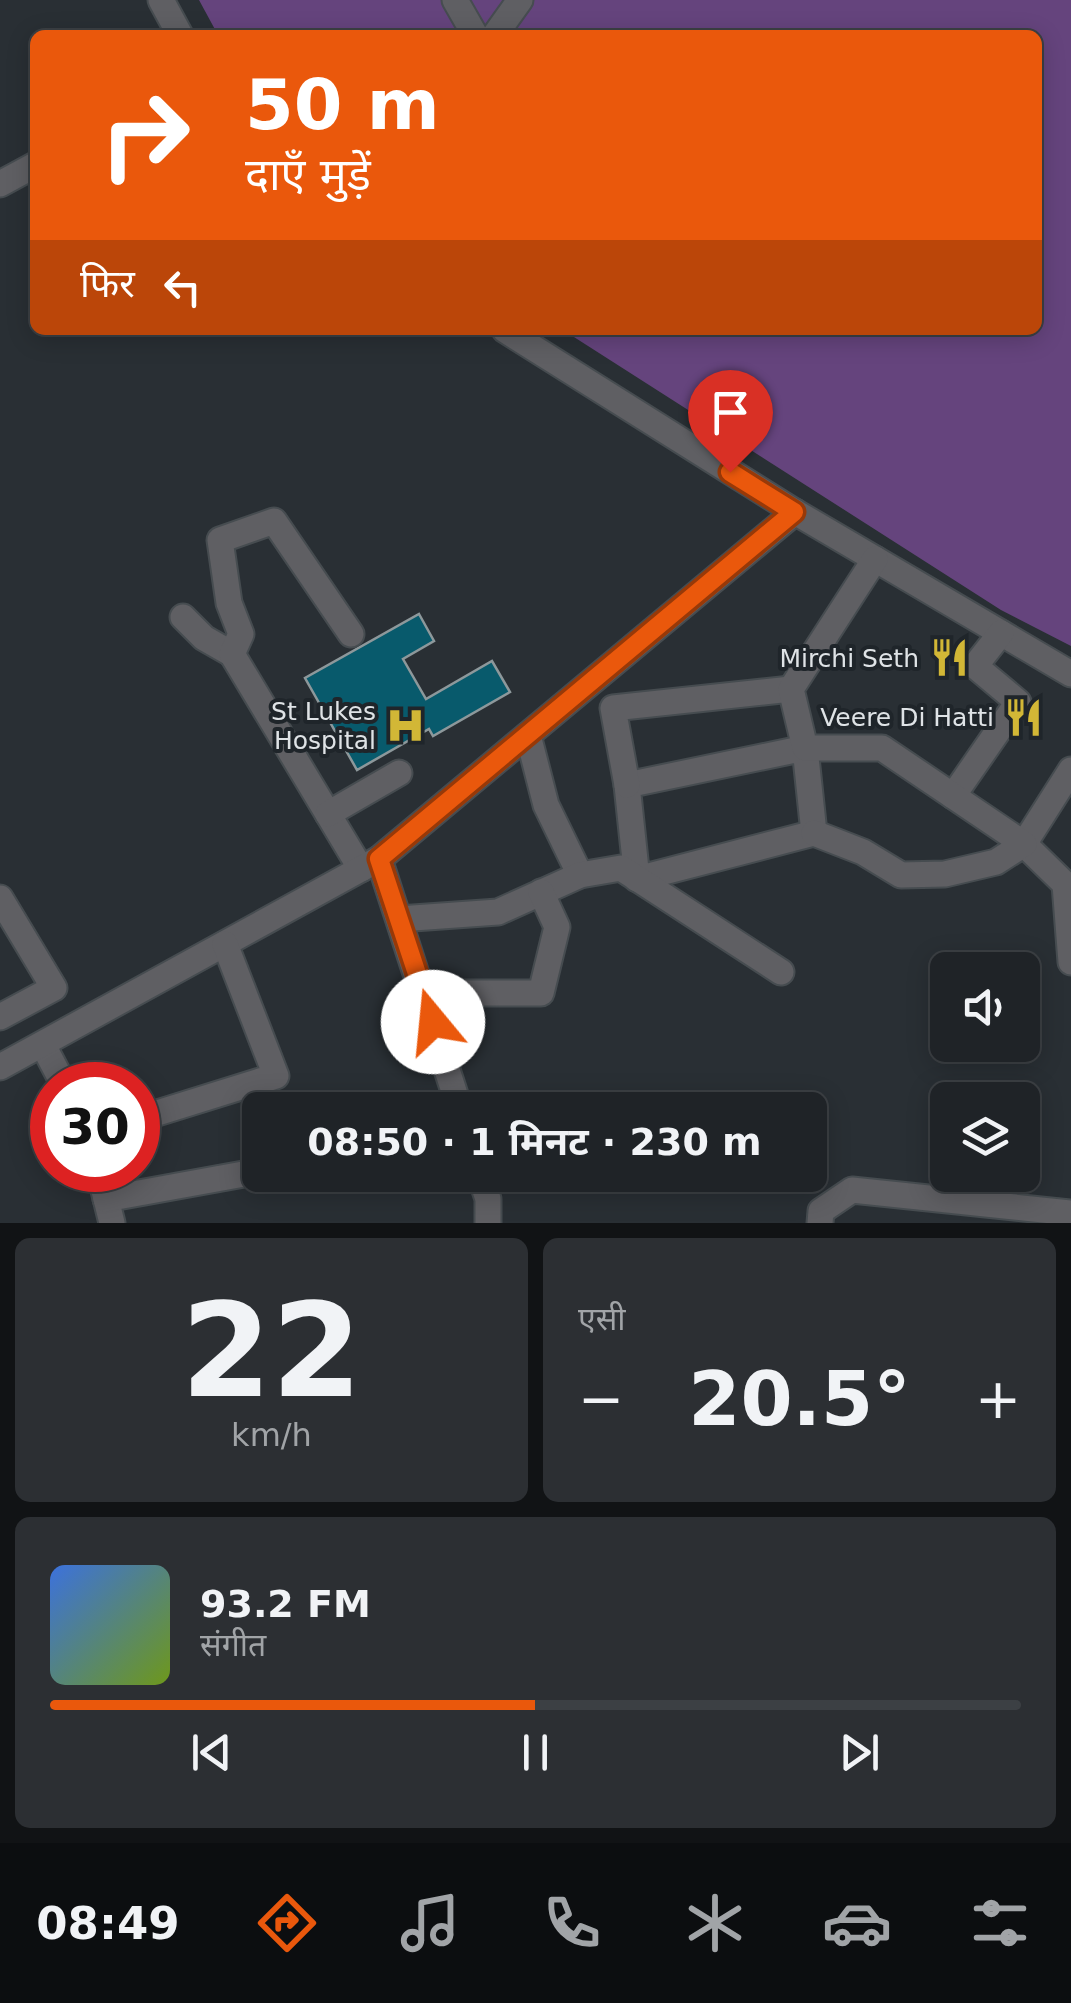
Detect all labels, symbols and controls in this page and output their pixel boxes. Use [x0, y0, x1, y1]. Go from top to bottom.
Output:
text: 50 m [245, 64, 440, 146]
icon: right [80, 70, 210, 200]
text: दाएँ मुड़ें [245, 148, 371, 201]
icon: left [155, 260, 210, 315]
text: फिर [80, 262, 135, 306]
pin [688, 370, 773, 473]
icon: arrive [703, 385, 758, 440]
restaurant icon: Mirchi Seth [928, 637, 970, 679]
place label: Mirchi Seth [779, 644, 919, 673]
restaurant icon: Veere Di Hatti [1003, 696, 1045, 738]
place label: St Lukes Hospital [271, 697, 376, 755]
place label: Veere Di Hatti [820, 703, 994, 732]
hospital icon: St Lukes Hospital [385, 704, 427, 746]
map controls [930, 952, 1040, 1192]
button: sound [930, 952, 1040, 1062]
position arrow [381, 970, 485, 1074]
speed limit sign: 30 [30, 1062, 160, 1192]
button: layers [930, 1082, 1040, 1192]
text: 08:50 · 1 मिनट · 230 m [307, 1120, 762, 1164]
text: 22 [181, 1275, 362, 1427]
text: एसी [578, 1300, 626, 1338]
text: 20.5° [688, 1355, 911, 1443]
text: − [578, 1367, 624, 1431]
text: + [975, 1367, 1021, 1431]
text: km/h [231, 1416, 312, 1454]
text: 93.2 FM [200, 1582, 371, 1626]
text: संगीत [200, 1626, 266, 1664]
icon: previous [184, 1725, 239, 1780]
icon: pause [508, 1725, 563, 1780]
icon: next [832, 1725, 887, 1780]
icon: directions [252, 1888, 322, 1958]
icon: music [395, 1888, 465, 1958]
icon: phone [537, 1888, 607, 1958]
icon: climate [680, 1888, 750, 1958]
icon: car [822, 1888, 892, 1958]
icon: filters [965, 1888, 1035, 1958]
text: 08:49 [36, 1897, 180, 1950]

